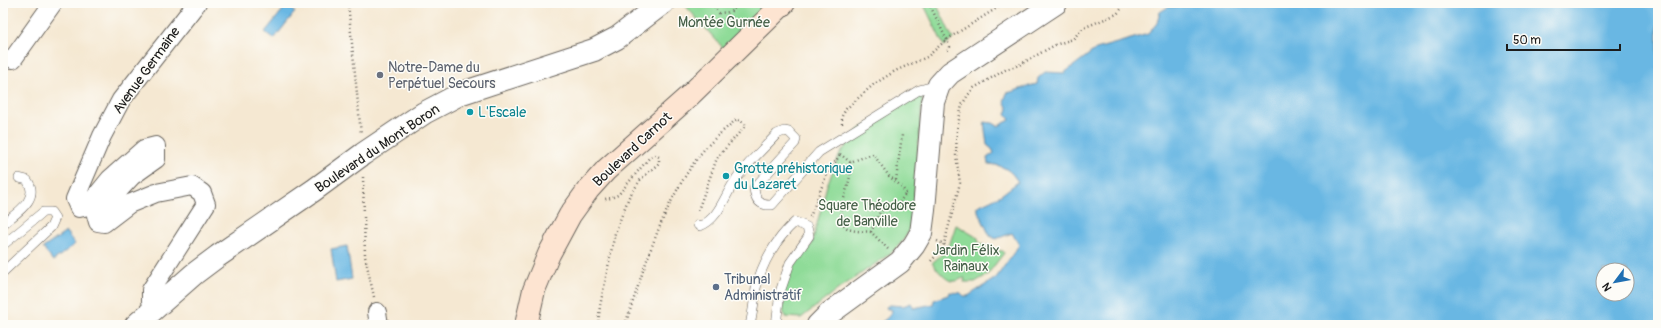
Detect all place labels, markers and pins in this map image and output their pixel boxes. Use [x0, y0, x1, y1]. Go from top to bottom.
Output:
place label: Notre-Dame du Perpétuel Secours [388, 59, 496, 92]
marker: Notre-Dame du Perpétuel Secours [375, 70, 385, 80]
place label: L'Escale [478, 104, 526, 121]
marker: L'Escale [465, 107, 475, 117]
place label: Grotte préhistorique du Lazaret [734, 160, 852, 193]
marker: Grotte préhistorique du Lazaret [721, 171, 731, 181]
place label: Tribunal Administratif [724, 271, 802, 304]
marker: Tribunal Administratif [711, 282, 721, 292]

